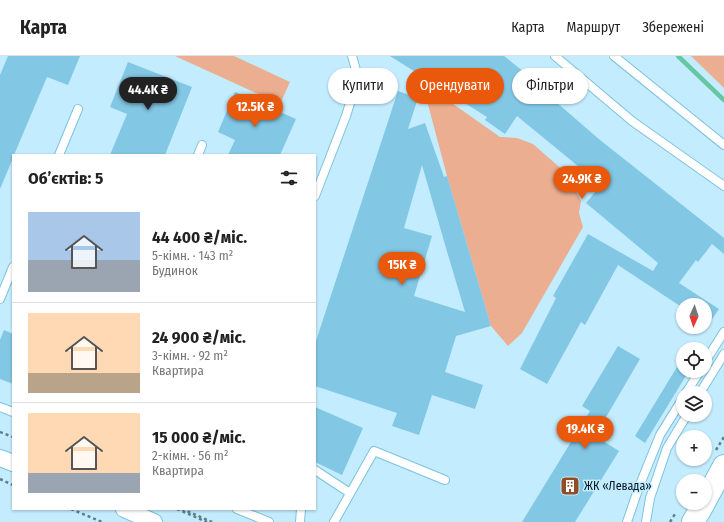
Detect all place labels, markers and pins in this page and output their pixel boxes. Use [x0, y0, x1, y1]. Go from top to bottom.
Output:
pin: 44.4K ₴ [111, 77, 185, 111]
pin: 12.5K ₴ [218, 94, 292, 128]
pin: 24.9K ₴ [545, 166, 619, 200]
pin: 15K ₴ [374, 252, 430, 286]
pin: 19.4K ₴ [548, 416, 622, 450]
building icon: ЖК «Левада» [559, 475, 581, 497]
place label: ЖК «Левада» [584, 479, 652, 493]

